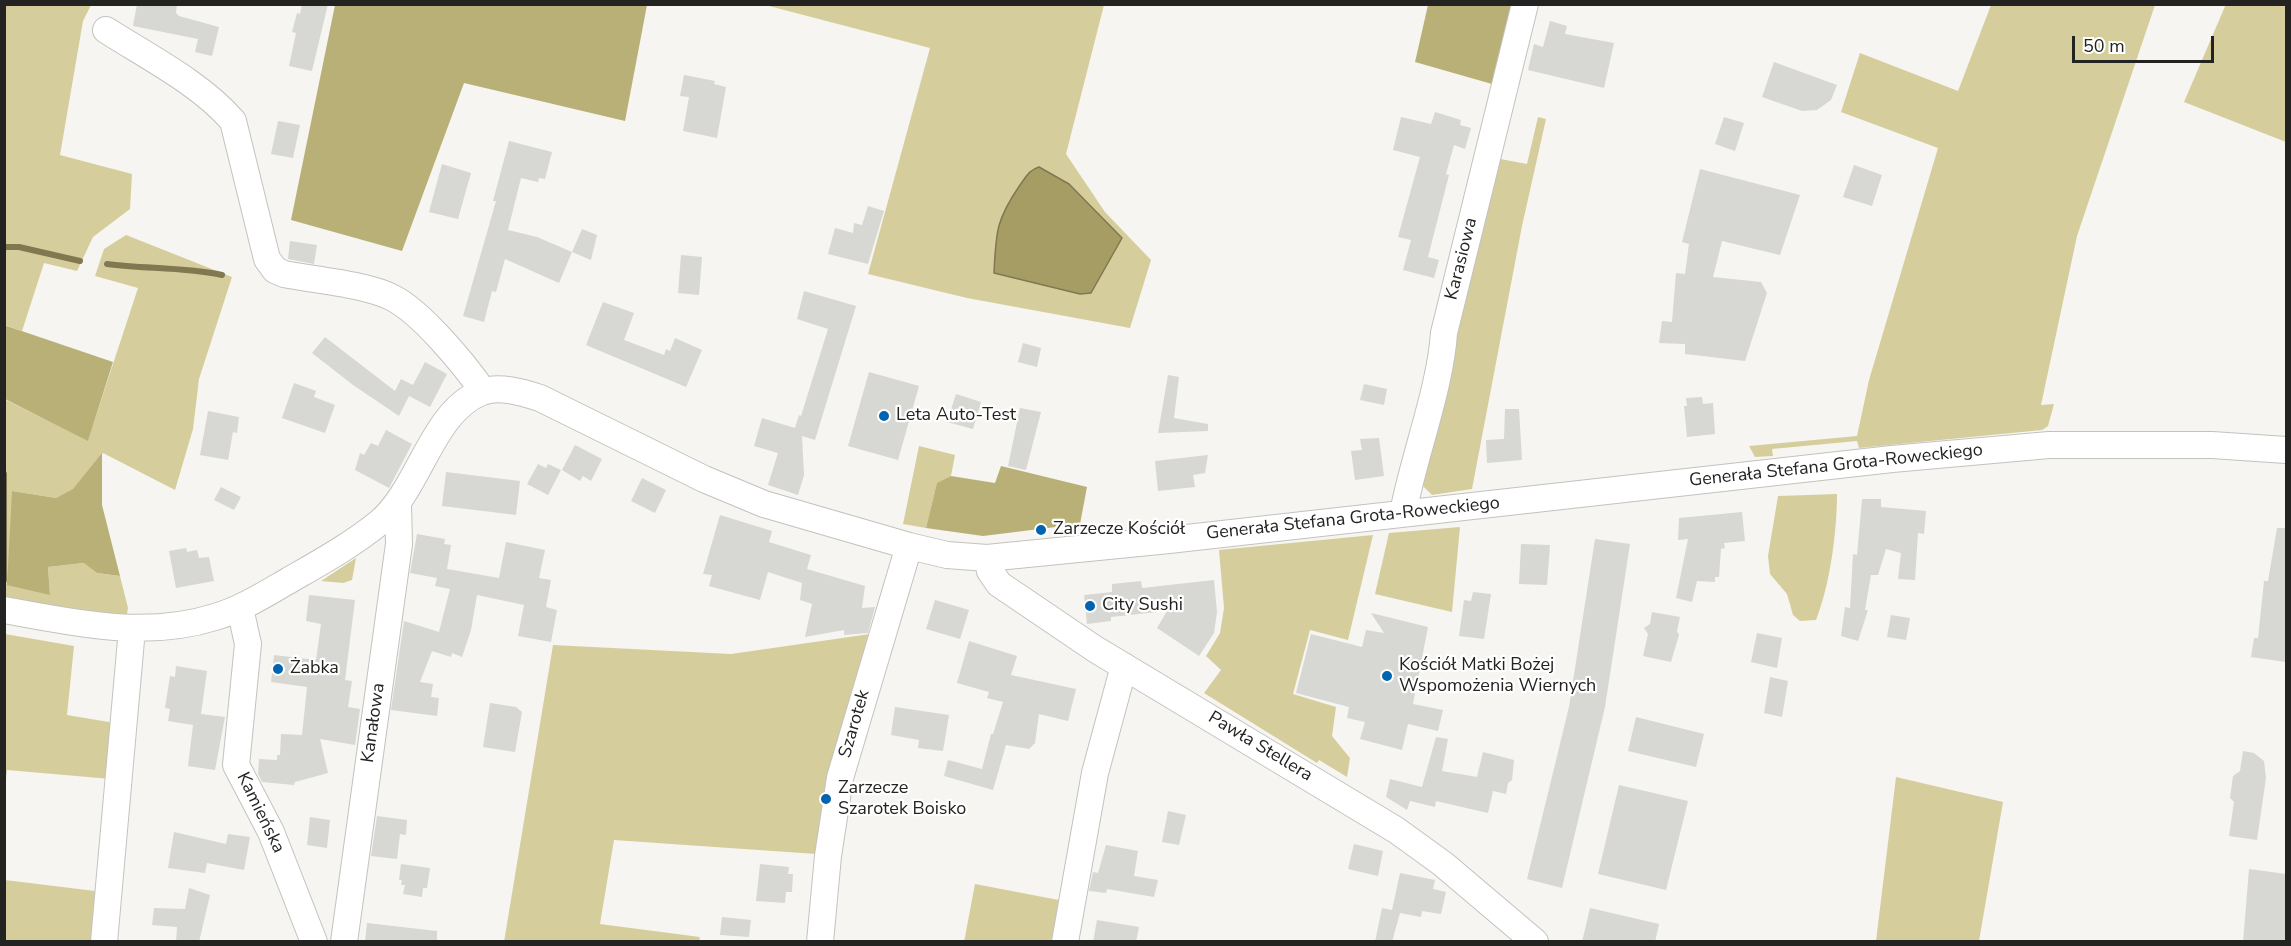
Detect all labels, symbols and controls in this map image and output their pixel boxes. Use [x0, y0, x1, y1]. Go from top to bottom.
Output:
scale bar [2075, 24, 2218, 62]
text: 50 m [2083, 34, 2125, 58]
street label: Karasiowa [1441, 216, 1483, 302]
place label: Leta Auto-Test [896, 405, 1016, 427]
marker: Leta Auto-Test [877, 409, 891, 423]
street label: Generała Stefana Grota-Roweckiego [1688, 440, 1984, 492]
street label: Generała Stefana Grota-Roweckiego [1205, 493, 1501, 545]
place label: Zarzecze Kościół [1053, 519, 1185, 541]
marker: Zarzecze Kościół [1034, 523, 1048, 537]
place label: City Sushi [1102, 595, 1183, 617]
marker: City Sushi [1083, 599, 1097, 613]
place label: Kościół Matki Bożej Wspomożenia Wiernych [1399, 655, 1596, 698]
place label: Żabka [290, 658, 339, 680]
marker: Żabka [271, 662, 285, 676]
marker: Kościół Matki Bożej Wspomożenia Wiernych [1380, 669, 1394, 683]
street label: Kanałowa [358, 682, 390, 764]
street label: Szarotek [835, 687, 875, 761]
street label: Pawła Stellera [1204, 707, 1316, 787]
street label: Kamieńska [231, 769, 289, 857]
place label: Zarzecze Szarotek Boisko [838, 778, 966, 820]
marker: Zarzecze Szarotek Boisko [819, 792, 833, 806]

